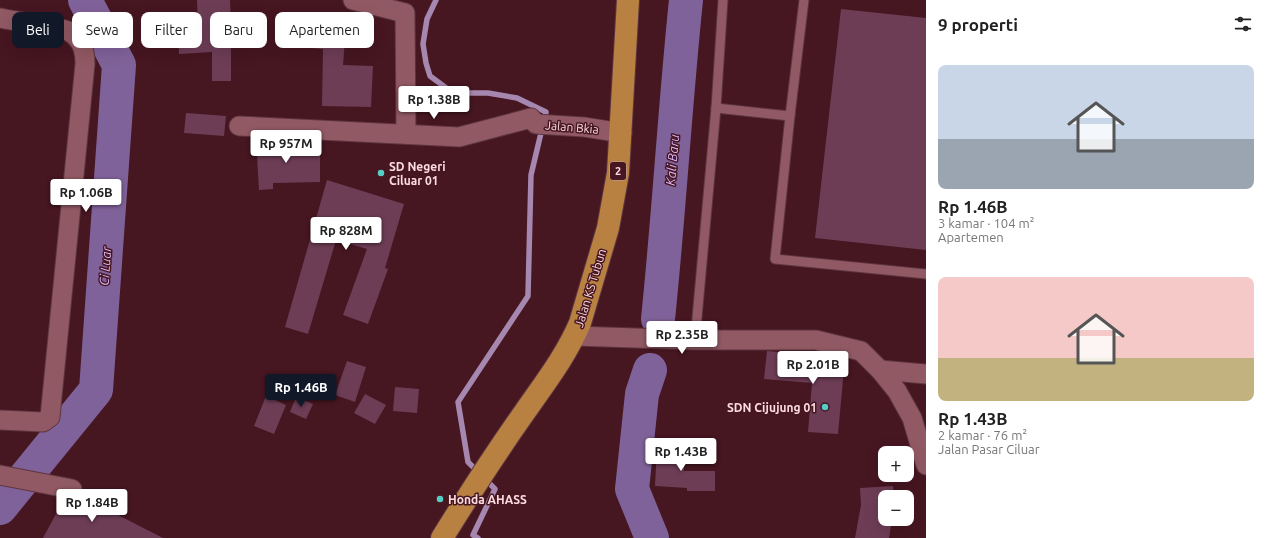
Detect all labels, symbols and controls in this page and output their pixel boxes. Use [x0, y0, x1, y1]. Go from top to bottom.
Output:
chip: Beli [12, 12, 64, 48]
chip: Sewa [72, 12, 133, 48]
chip: Filter [141, 12, 202, 48]
chip: Baru [210, 12, 267, 48]
chip: Apartemen [275, 12, 374, 48]
icon: filters [1232, 13, 1254, 35]
text: 9 properti [938, 15, 1018, 34]
pin: Rp 1.38B [393, 86, 475, 120]
icon: home [1060, 91, 1132, 163]
text: Rp 1.38B [407, 92, 461, 106]
street label: Jalan Bkia [545, 118, 599, 136]
pin: Rp 957M [249, 130, 323, 164]
water label: Kali Baru [663, 134, 681, 186]
text: Rp 957M [260, 136, 312, 150]
place label: SD Negeri Ciluar 01 [389, 160, 446, 187]
road number: 2 [610, 162, 626, 180]
marker: SD Negeri Ciluar 01 [376, 168, 386, 178]
pin: Rp 1.06B [45, 179, 127, 213]
text: Rp 1.06B [59, 185, 113, 199]
text: Rp 1.46B [938, 197, 1008, 216]
text: 3 kamar · 104 m² [938, 216, 1034, 230]
pin: Rp 828M [309, 217, 383, 251]
text: Rp 828M [320, 223, 372, 237]
text: Apartemen [938, 230, 1004, 244]
water label: Ci Luar [97, 245, 113, 286]
street label: Jalan KS Tubun [572, 247, 608, 329]
icon: home [1060, 303, 1132, 375]
pin: Rp 2.35B [641, 321, 723, 355]
text: Rp 2.35B [655, 327, 709, 341]
pin: Rp 2.01B [772, 351, 854, 385]
text: Rp 2.01B [786, 357, 840, 371]
pin: Rp 1.46B [260, 374, 342, 408]
text: Rp 1.46B [274, 380, 328, 394]
place label: SDN Cijujung 01 [727, 401, 817, 414]
marker: SDN Cijujung 01 [820, 402, 830, 412]
text: Rp 1.43B [938, 409, 1008, 428]
text: 2 kamar · 76 m² [938, 428, 1027, 442]
pin: Rp 1.43B [640, 438, 722, 472]
text: Jalan Pasar Ciluar [938, 442, 1040, 456]
text: Rp 1.43B [654, 444, 708, 458]
map controls [878, 446, 914, 526]
button: + [878, 446, 914, 482]
pin: Rp 1.84B [51, 489, 133, 523]
button: − [878, 490, 914, 526]
place label: Honda AHASS [448, 493, 527, 506]
marker: Honda AHASS [435, 494, 445, 504]
text: Rp 1.84B [65, 495, 119, 509]

